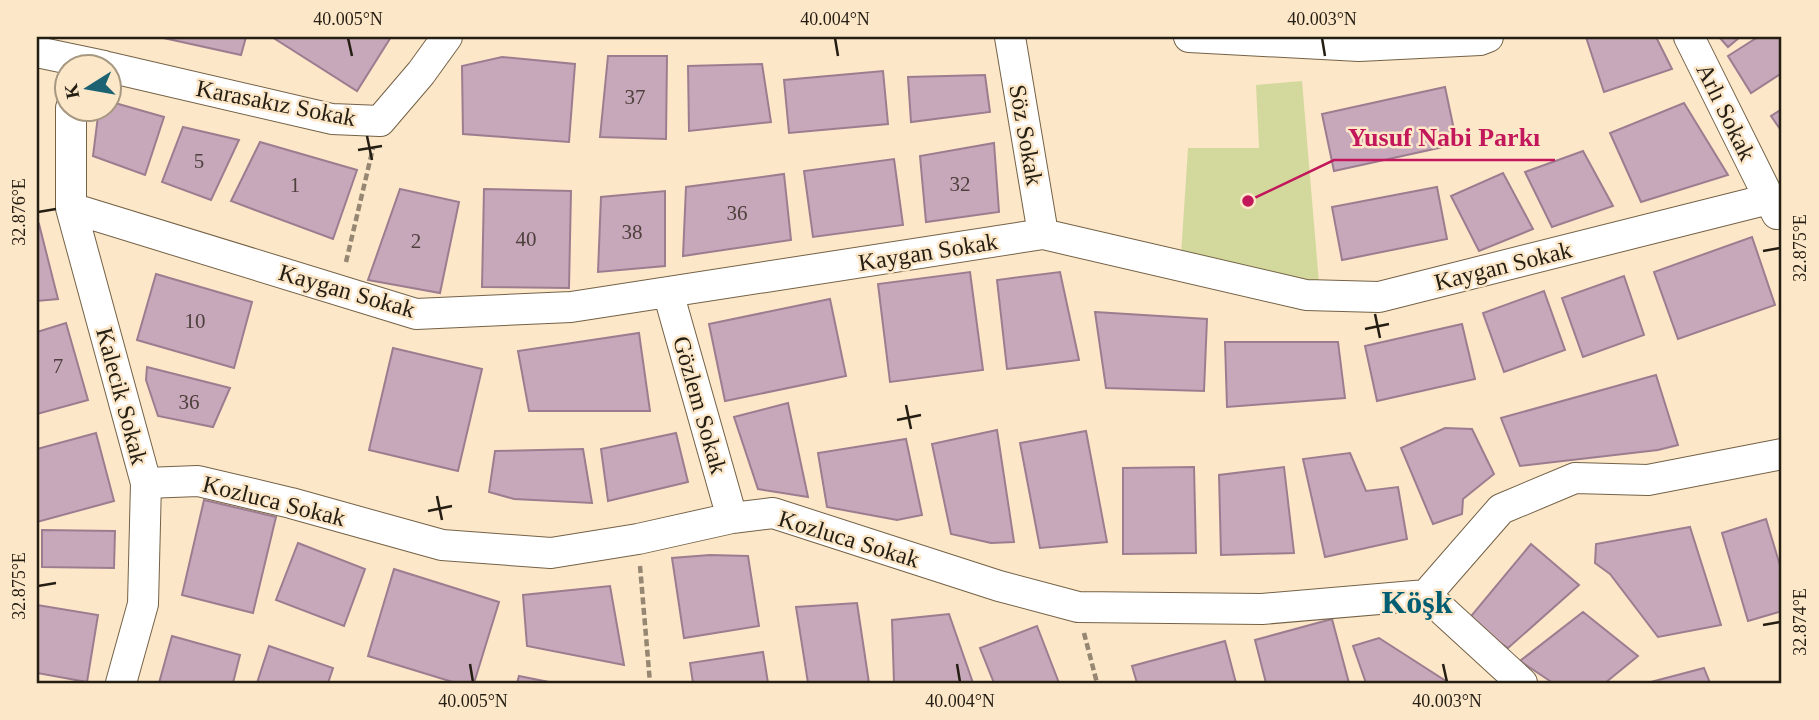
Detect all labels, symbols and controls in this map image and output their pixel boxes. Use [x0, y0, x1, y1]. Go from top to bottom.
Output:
text: 40.005°N [313, 9, 383, 29]
text: 40.004°N [800, 9, 870, 29]
text: 40.003°N [1287, 9, 1357, 29]
north arrow [52, 52, 122, 122]
street label: Arlı Sokak [1691, 59, 1761, 165]
street label: Karasakız Sokak [194, 75, 358, 131]
text: K [60, 82, 84, 100]
street label: Söz Sokak [1004, 83, 1048, 187]
house number: 37 [625, 85, 646, 109]
callout: Yusuf Nabi Parkı [1334, 113, 1555, 160]
text: Yusuf Nabi Parkı [1348, 123, 1540, 152]
house number: 5 [194, 149, 204, 173]
house number: 32 [950, 172, 971, 196]
house number: 1 [290, 173, 300, 197]
text: 32.876°E [9, 178, 29, 246]
house number: 36 [727, 201, 748, 225]
text: 32.875°E [1790, 214, 1810, 282]
house number: 38 [622, 220, 643, 244]
house number: 40 [516, 227, 537, 251]
street label: Kaygan Sokak [857, 228, 999, 276]
house number: 2 [411, 229, 421, 253]
street label: Kaygan Sokak [1432, 236, 1574, 296]
street label: Kaygan Sokak [276, 259, 418, 323]
house number: 10 [185, 309, 206, 333]
street label: Kalecik Sokak [91, 325, 153, 467]
street label: Gözlem Sokak [668, 333, 732, 477]
house number: 7 [53, 354, 63, 378]
house number: 36 [179, 390, 200, 414]
street label: Kozluca Sokak [200, 471, 348, 531]
street label: Kozluca Sokak [775, 505, 923, 573]
text: 32.875°E [9, 552, 29, 620]
district label: Köşk [1381, 584, 1453, 620]
text: 32.874°E [1790, 588, 1810, 656]
text: 40.005°N [438, 691, 508, 711]
text: 40.004°N [925, 691, 995, 711]
text: 40.003°N [1412, 691, 1482, 711]

